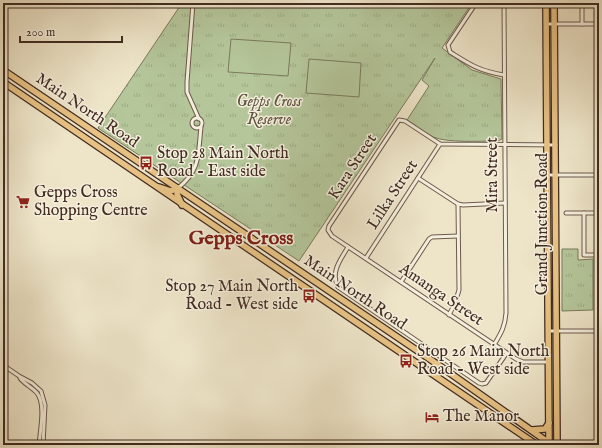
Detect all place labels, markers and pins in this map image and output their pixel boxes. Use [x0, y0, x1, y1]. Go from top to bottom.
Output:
place label: Stop 28 Main North Road - East side [157, 144, 289, 182]
bus stop icon: Stop 28 Main North Road - East side [138, 155, 154, 171]
place label: Gepps Cross Shopping Centre [34, 183, 148, 221]
supermarket icon: Gepps Cross Shopping Centre [15, 194, 31, 210]
place label: Stop 27 Main North Road - West side [165, 277, 298, 315]
bus stop icon: Stop 27 Main North Road - West side [301, 288, 317, 304]
place label: Stop 26 Main North Road - West side [417, 342, 550, 380]
bus stop icon: Stop 26 Main North Road - West side [398, 353, 414, 369]
place label: The Manor [443, 407, 519, 427]
hotel icon: The Manor [424, 409, 440, 425]

